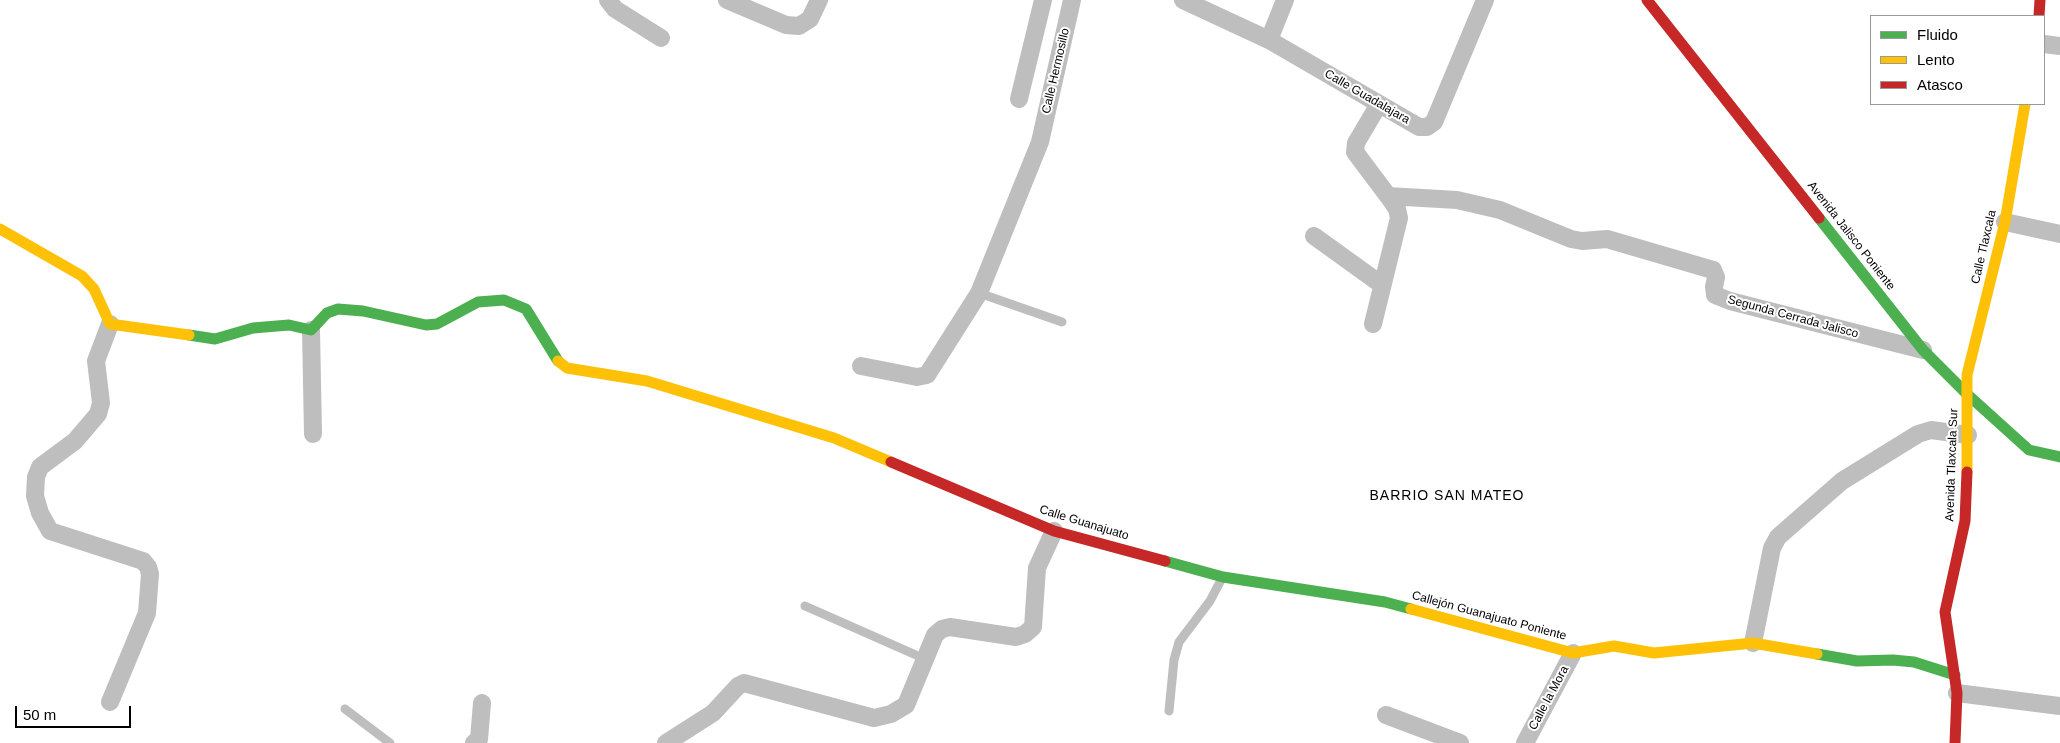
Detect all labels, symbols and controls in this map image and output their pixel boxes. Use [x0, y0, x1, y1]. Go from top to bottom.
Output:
legend [1870, 15, 2045, 105]
text: Fluido [1917, 26, 1958, 43]
street label: Calle Hermosillo [1039, 27, 1073, 115]
text: Lento [1917, 51, 1955, 68]
street label: Calle Guadalajara [1322, 67, 1412, 127]
text: Atasco [1917, 76, 1963, 93]
street label: Avenida Jalisco Poniente [1804, 179, 1898, 293]
street label: Calle Tlaxcala [1969, 209, 1999, 285]
street label: Segunda Cerrada Jalisco [1726, 293, 1860, 341]
street label: Avenida Tlaxcala Sur [1943, 408, 1961, 522]
district label: BARRIO SAN MATEO [1368, 488, 1526, 504]
street label: Calle Guanajuato [1038, 503, 1130, 543]
street label: Callejón Guanajuato Poniente [1410, 588, 1568, 644]
street label: Calle la Mora [1526, 663, 1572, 733]
scale bar [18, 696, 134, 728]
text: 50 m [23, 706, 56, 723]

